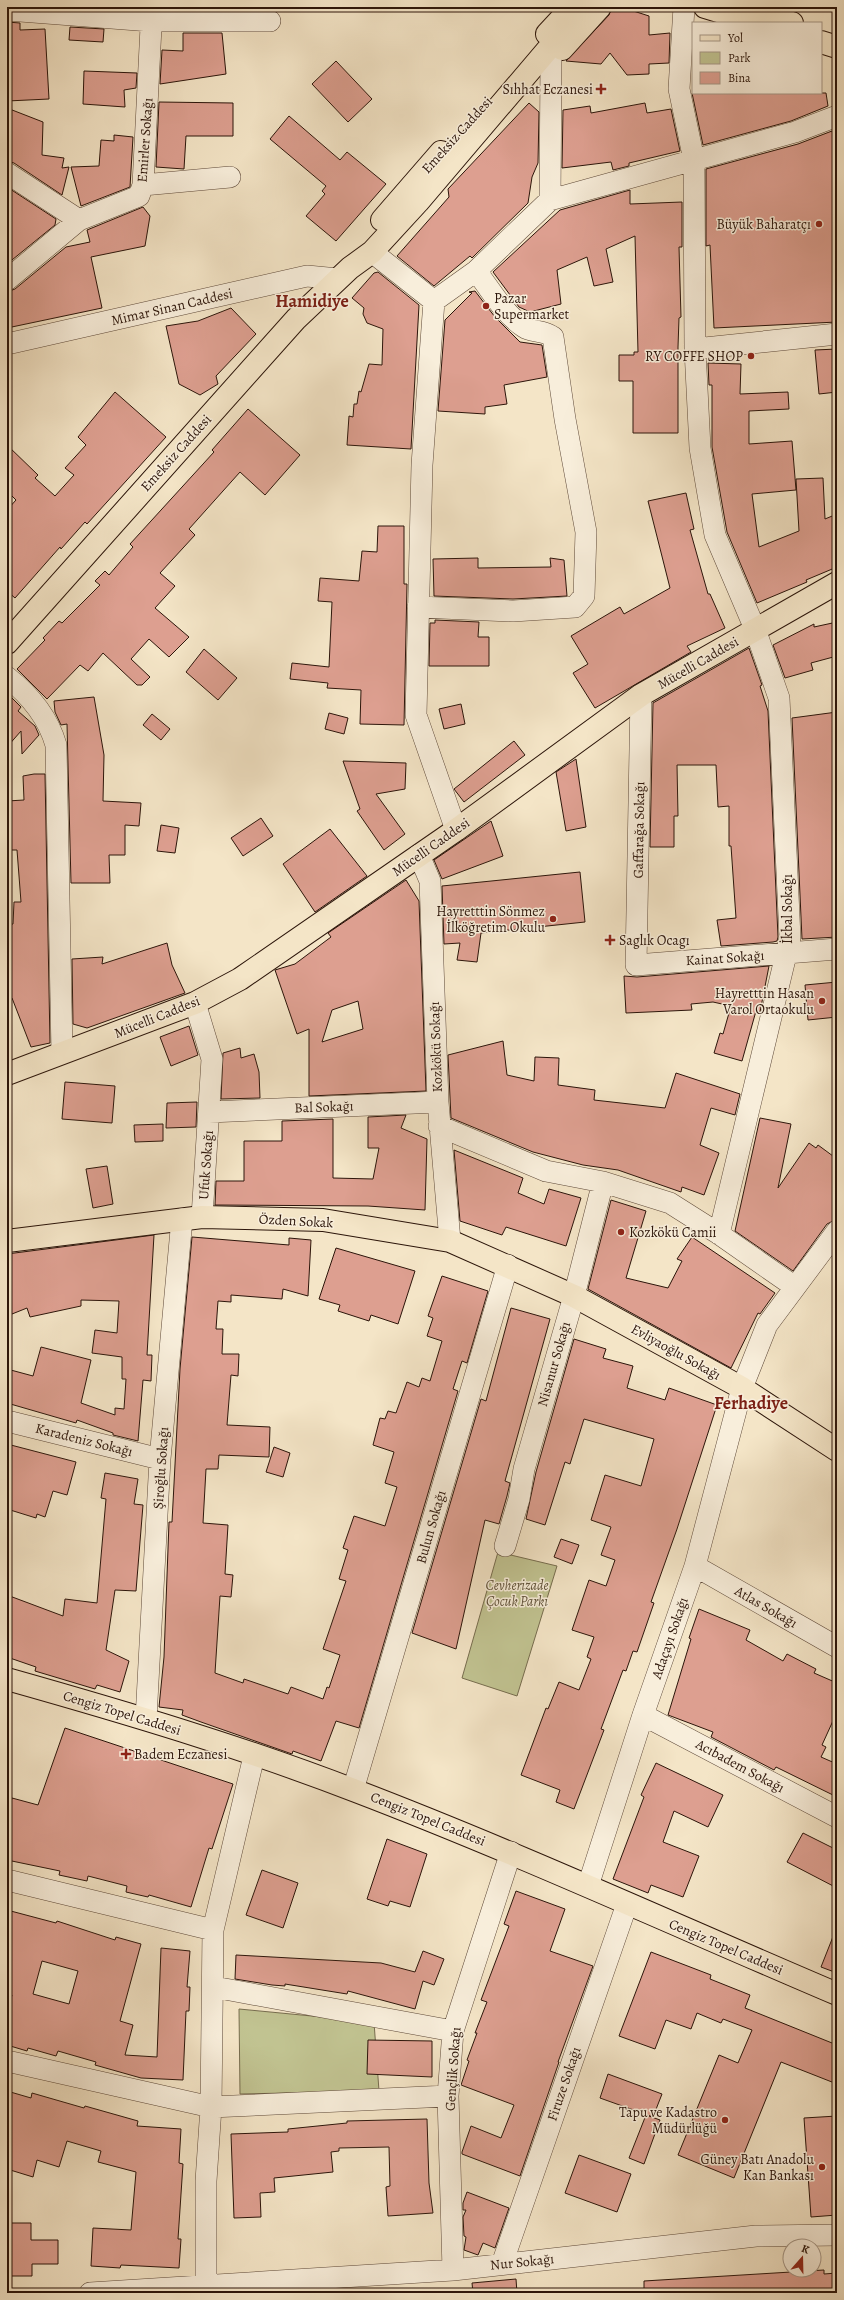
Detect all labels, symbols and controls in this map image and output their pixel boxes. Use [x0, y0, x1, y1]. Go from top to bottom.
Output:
legend [692, 22, 822, 94]
text: Yol [727, 30, 743, 46]
text: Park [728, 50, 751, 66]
text: Bina [728, 70, 751, 86]
place label: Sıhhat Eczanesi [502, 80, 593, 99]
marker: Sıhhat Eczanesi [596, 84, 606, 94]
street label: Emeksiz Caddesi [417, 92, 497, 178]
street label: Emirler Sokağı [133, 97, 157, 183]
place label: Büyük Baharatçı [716, 215, 811, 234]
marker: Büyük Baharatçı [814, 219, 824, 229]
street label: Mimar Sinan Caddesi [109, 284, 235, 330]
district label: Hamidiye [275, 289, 349, 313]
place label: Pazar Supermarket [494, 289, 570, 324]
marker: Pazar Supermarket [481, 301, 491, 311]
place label: RY COFFE SHOP [645, 347, 743, 366]
marker: RY COFFE SHOP [746, 351, 756, 361]
street label: Emeksiz Caddesi [136, 410, 216, 496]
street label: Mücelli Caddesi [654, 632, 742, 694]
street label: Gaffarağa Sokağı [629, 781, 649, 879]
street label: Mücelli Caddesi [388, 813, 474, 881]
street label: İkbal Sokağı [778, 874, 797, 944]
place label: Hayretttin Sönmez İlköğretim Okulu [436, 902, 545, 937]
marker: Hayretttin Sönmez İlköğretim Okulu [548, 914, 558, 924]
place label: Saglık Ocagı [619, 931, 690, 950]
marker: Saglık Ocagı [604, 934, 616, 946]
street label: Kainat Sokağı [685, 946, 765, 970]
place label: Hayretttin Hasan Varol Ortaokulu [715, 984, 814, 1019]
street label: Mücelli Caddesi [111, 991, 203, 1043]
marker: Hayretttin Hasan Varol Ortaokulu [817, 996, 827, 1006]
street label: Kozkökü Sokağı [425, 1001, 447, 1093]
street label: Bal Sokağı [294, 1096, 354, 1118]
street label: Ufuk Sokağı [194, 1130, 218, 1200]
street label: Özden Sokak [258, 1210, 334, 1232]
place label: Kozkökü Camii [629, 1223, 717, 1242]
marker: Kozkökü Camii [616, 1227, 626, 1237]
street label: Nisanur Sokağı [533, 1319, 575, 1409]
street label: Evliyaoğlu Sokağı [628, 1319, 724, 1385]
district label: Ferhadiye [714, 1391, 788, 1415]
street label: Karadeniz Sokağı [33, 1419, 135, 1461]
street label: Şiroğlu Sokağı [149, 1426, 173, 1510]
street label: Bulun Sokağı [411, 1488, 451, 1566]
park label: Cevherizade Çocuk Parkı [485, 1576, 549, 1611]
street label: Atlas Sokağı [730, 1581, 801, 1633]
street label: Adaçayı Sokağı [647, 1595, 693, 1682]
street label: Cengiz Topel Caddesi [61, 1686, 183, 1740]
street label: Acıbadem Sokağı [691, 1734, 788, 1797]
place label: Badem Eczanesi [134, 1745, 227, 1764]
marker: Badem Eczanesi [121, 1749, 131, 1759]
street label: Cengiz Topel Caddesi [368, 1787, 488, 1851]
street label: Cengiz Topel Caddesi [666, 1914, 786, 1980]
street label: Gençlik Sokağı [441, 2026, 465, 2112]
street label: Firuze Sokağı [542, 2044, 586, 2124]
place label: Tapu ve Kadastro Müdürlüğü [619, 2103, 717, 2138]
marker: Tapu ve Kadastro Müdürlüğü [720, 2115, 730, 2125]
place label: Güney Batı Anadolu Kan Bankası [701, 2150, 814, 2185]
marker: Güney Batı Anadolu Kan Bankası [817, 2162, 827, 2172]
north arrow [782, 2238, 822, 2278]
text: K [799, 2241, 812, 2258]
street label: Nur Sokağı [489, 2249, 555, 2275]

